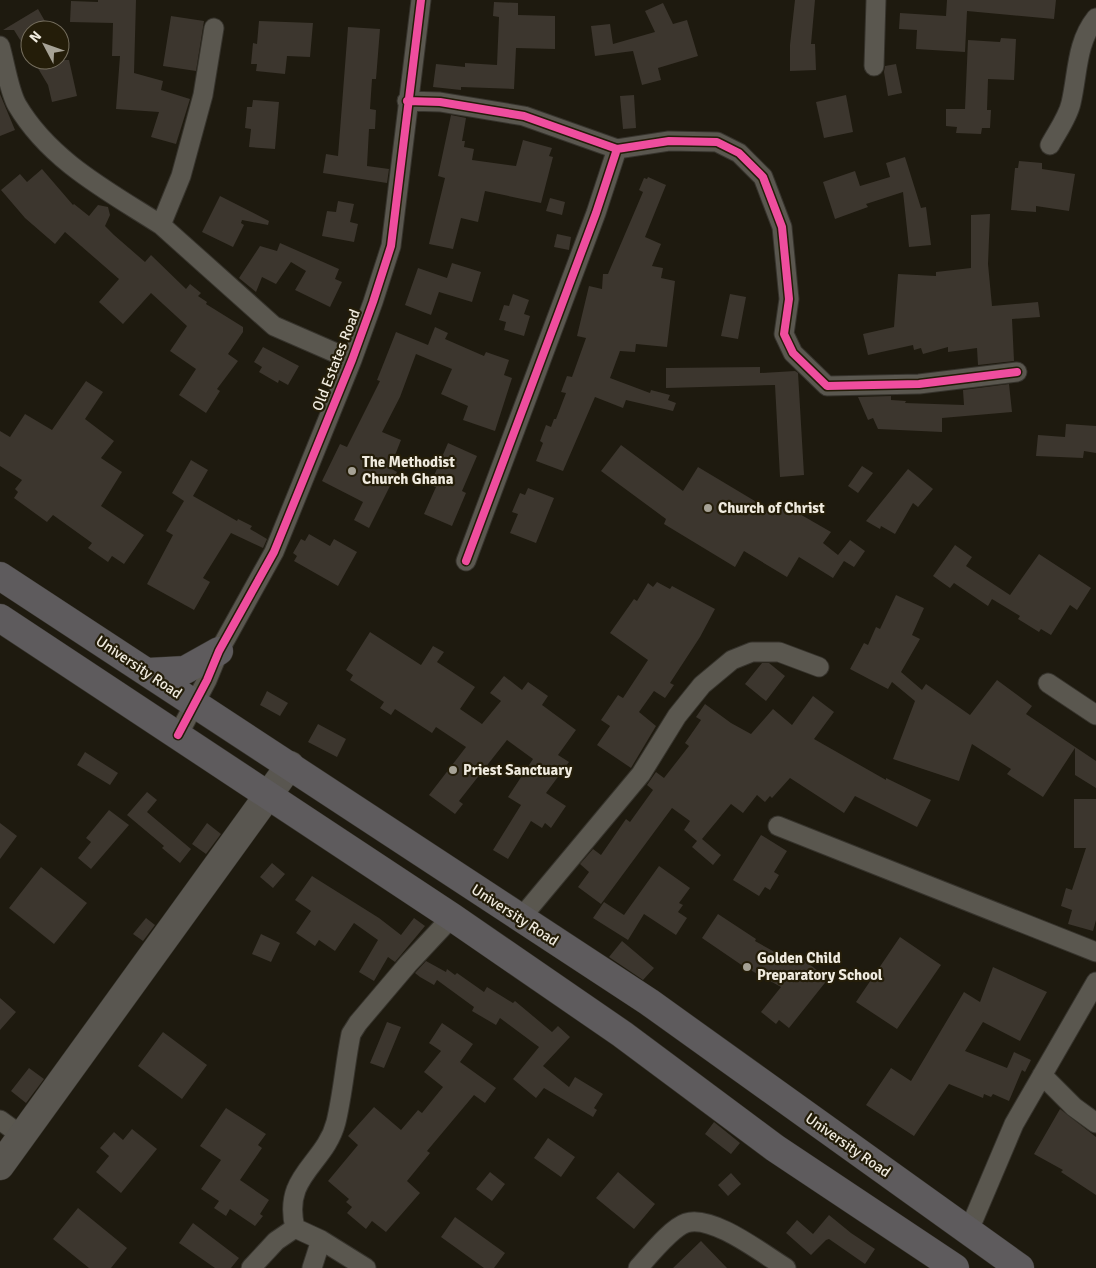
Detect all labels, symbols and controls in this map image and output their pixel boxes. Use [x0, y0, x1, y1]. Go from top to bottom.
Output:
north arrow [20, 20, 70, 70]
text: N [26, 28, 45, 46]
street label: Old Estates Road [308, 306, 364, 414]
place label: The Methodist Church Ghana [362, 453, 455, 488]
marker: The Methodist Church Ghana [346, 465, 358, 477]
place label: Church of Christ [718, 499, 825, 517]
marker: Church of Christ [702, 502, 714, 514]
street label: University Road [92, 632, 186, 702]
place label: Priest Sanctuary [463, 761, 573, 779]
marker: Priest Sanctuary [447, 764, 459, 776]
street label: University Road [468, 880, 562, 950]
place label: Golden Child Preparatory School [757, 949, 883, 984]
marker: Golden Child Preparatory School [741, 961, 753, 973]
street label: University Road [802, 1109, 894, 1181]

